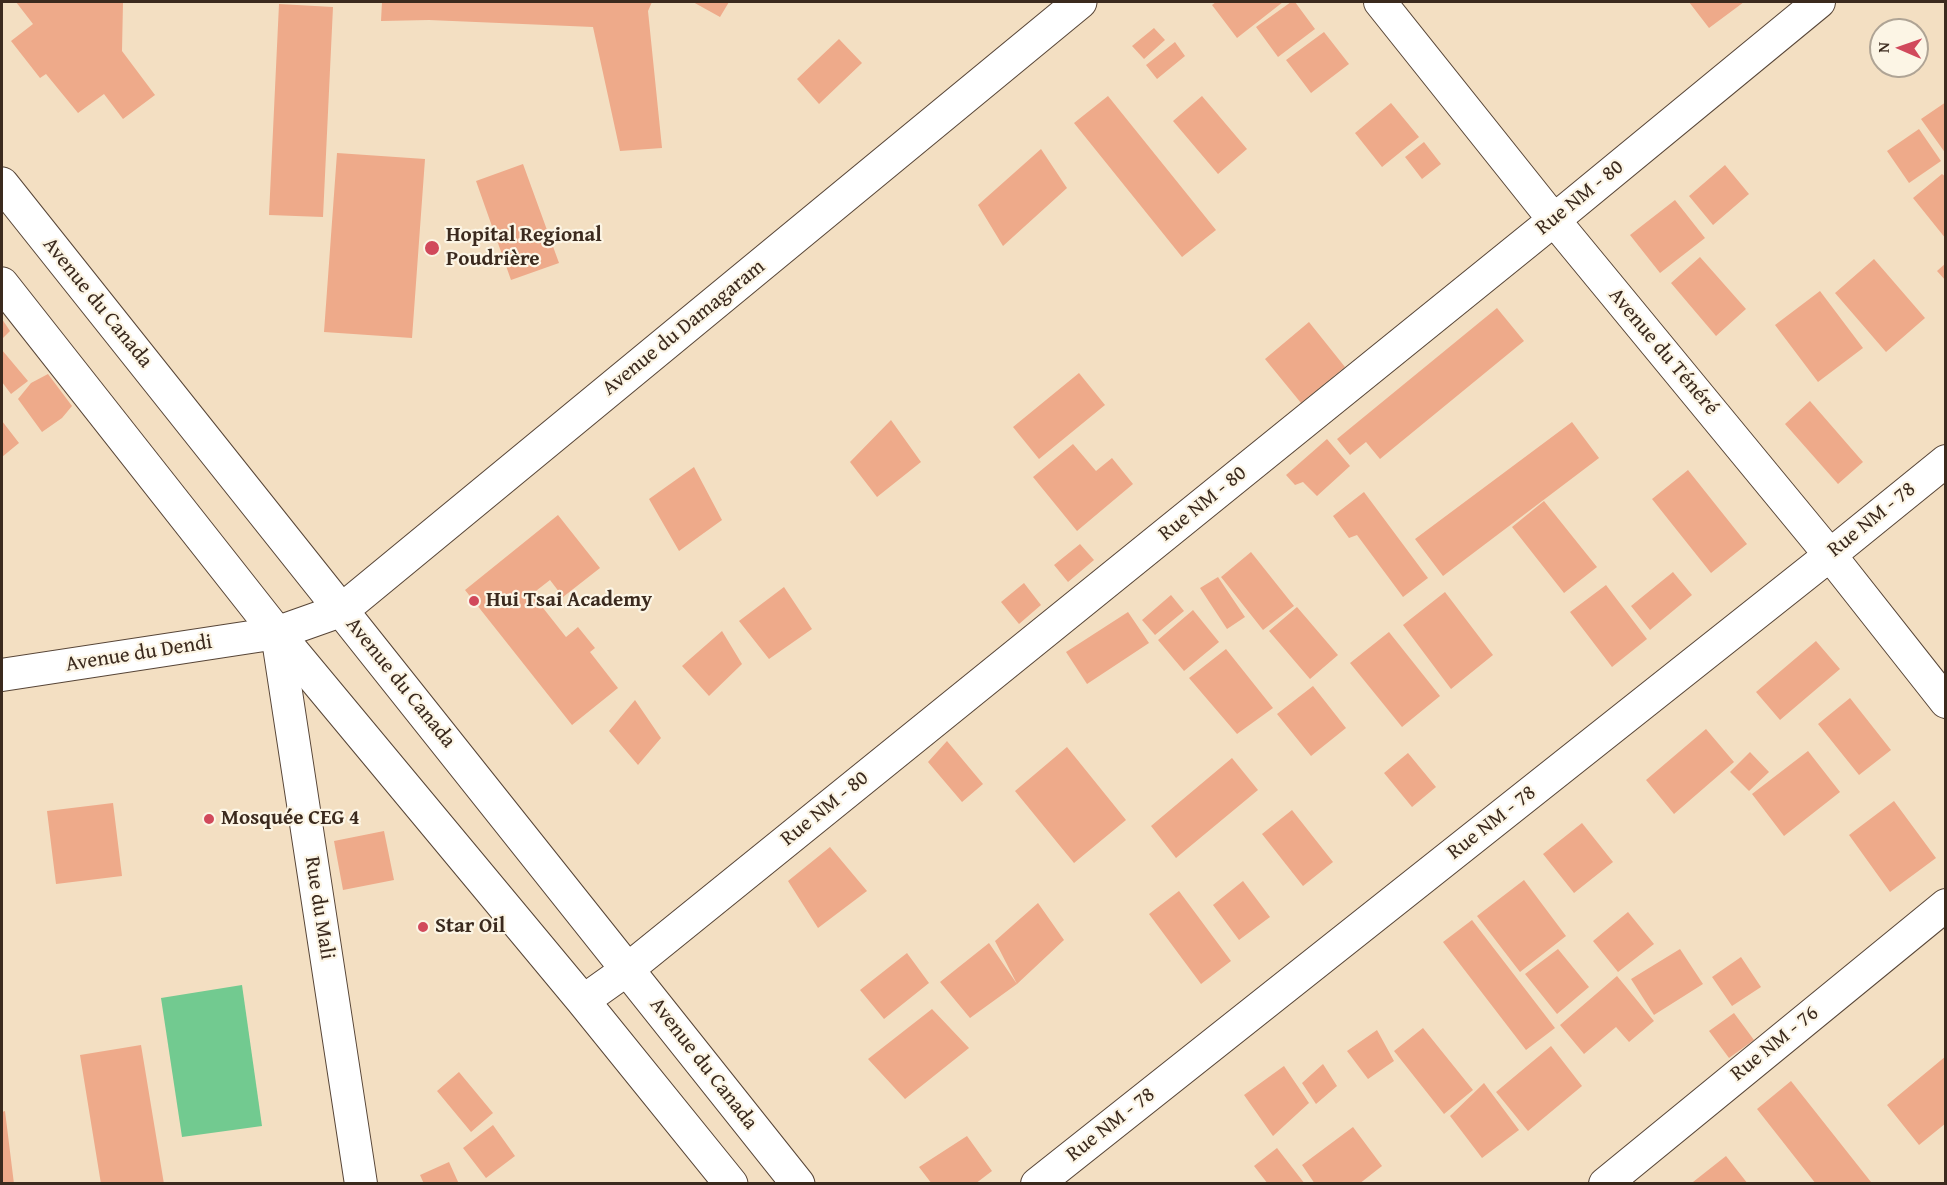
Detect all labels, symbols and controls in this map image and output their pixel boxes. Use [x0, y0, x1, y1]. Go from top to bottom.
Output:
north arrow [1869, 18, 1929, 78]
text: N [1871, 42, 1895, 53]
street label: Rue NM - 80 [1531, 155, 1629, 241]
place label: Hopital Regional Poudrière [446, 223, 602, 273]
street label: Avenue du Canada [37, 233, 157, 373]
marker: Hopital Regional Poudrière [423, 239, 441, 257]
street label: Avenue du Damagaram [598, 255, 770, 401]
street label: Avenue du Ténéré [1603, 283, 1723, 421]
street label: Rue NM - 80 [1154, 461, 1252, 547]
street label: Rue NM - 78 [1823, 477, 1921, 563]
place label: Hui Tsai Academy [486, 588, 652, 614]
marker: Hui Tsai Academy [467, 594, 481, 608]
street label: Avenue du Canada [340, 613, 460, 753]
street label: Avenue du Dendi [64, 630, 214, 678]
street label: Rue NM - 80 [776, 766, 874, 852]
street label: Rue NM - 78 [1443, 781, 1541, 865]
place label: Mosquée CEG 4 [221, 806, 360, 832]
marker: Mosquée CEG 4 [202, 812, 216, 826]
street label: Rue du Mali [298, 855, 340, 961]
place label: Star Oil [435, 914, 505, 940]
marker: Star Oil [416, 920, 430, 934]
street label: Avenue du Canada [644, 993, 762, 1135]
street label: Rue NM - 76 [1726, 1001, 1824, 1087]
street label: Rue NM - 78 [1062, 1083, 1160, 1167]

